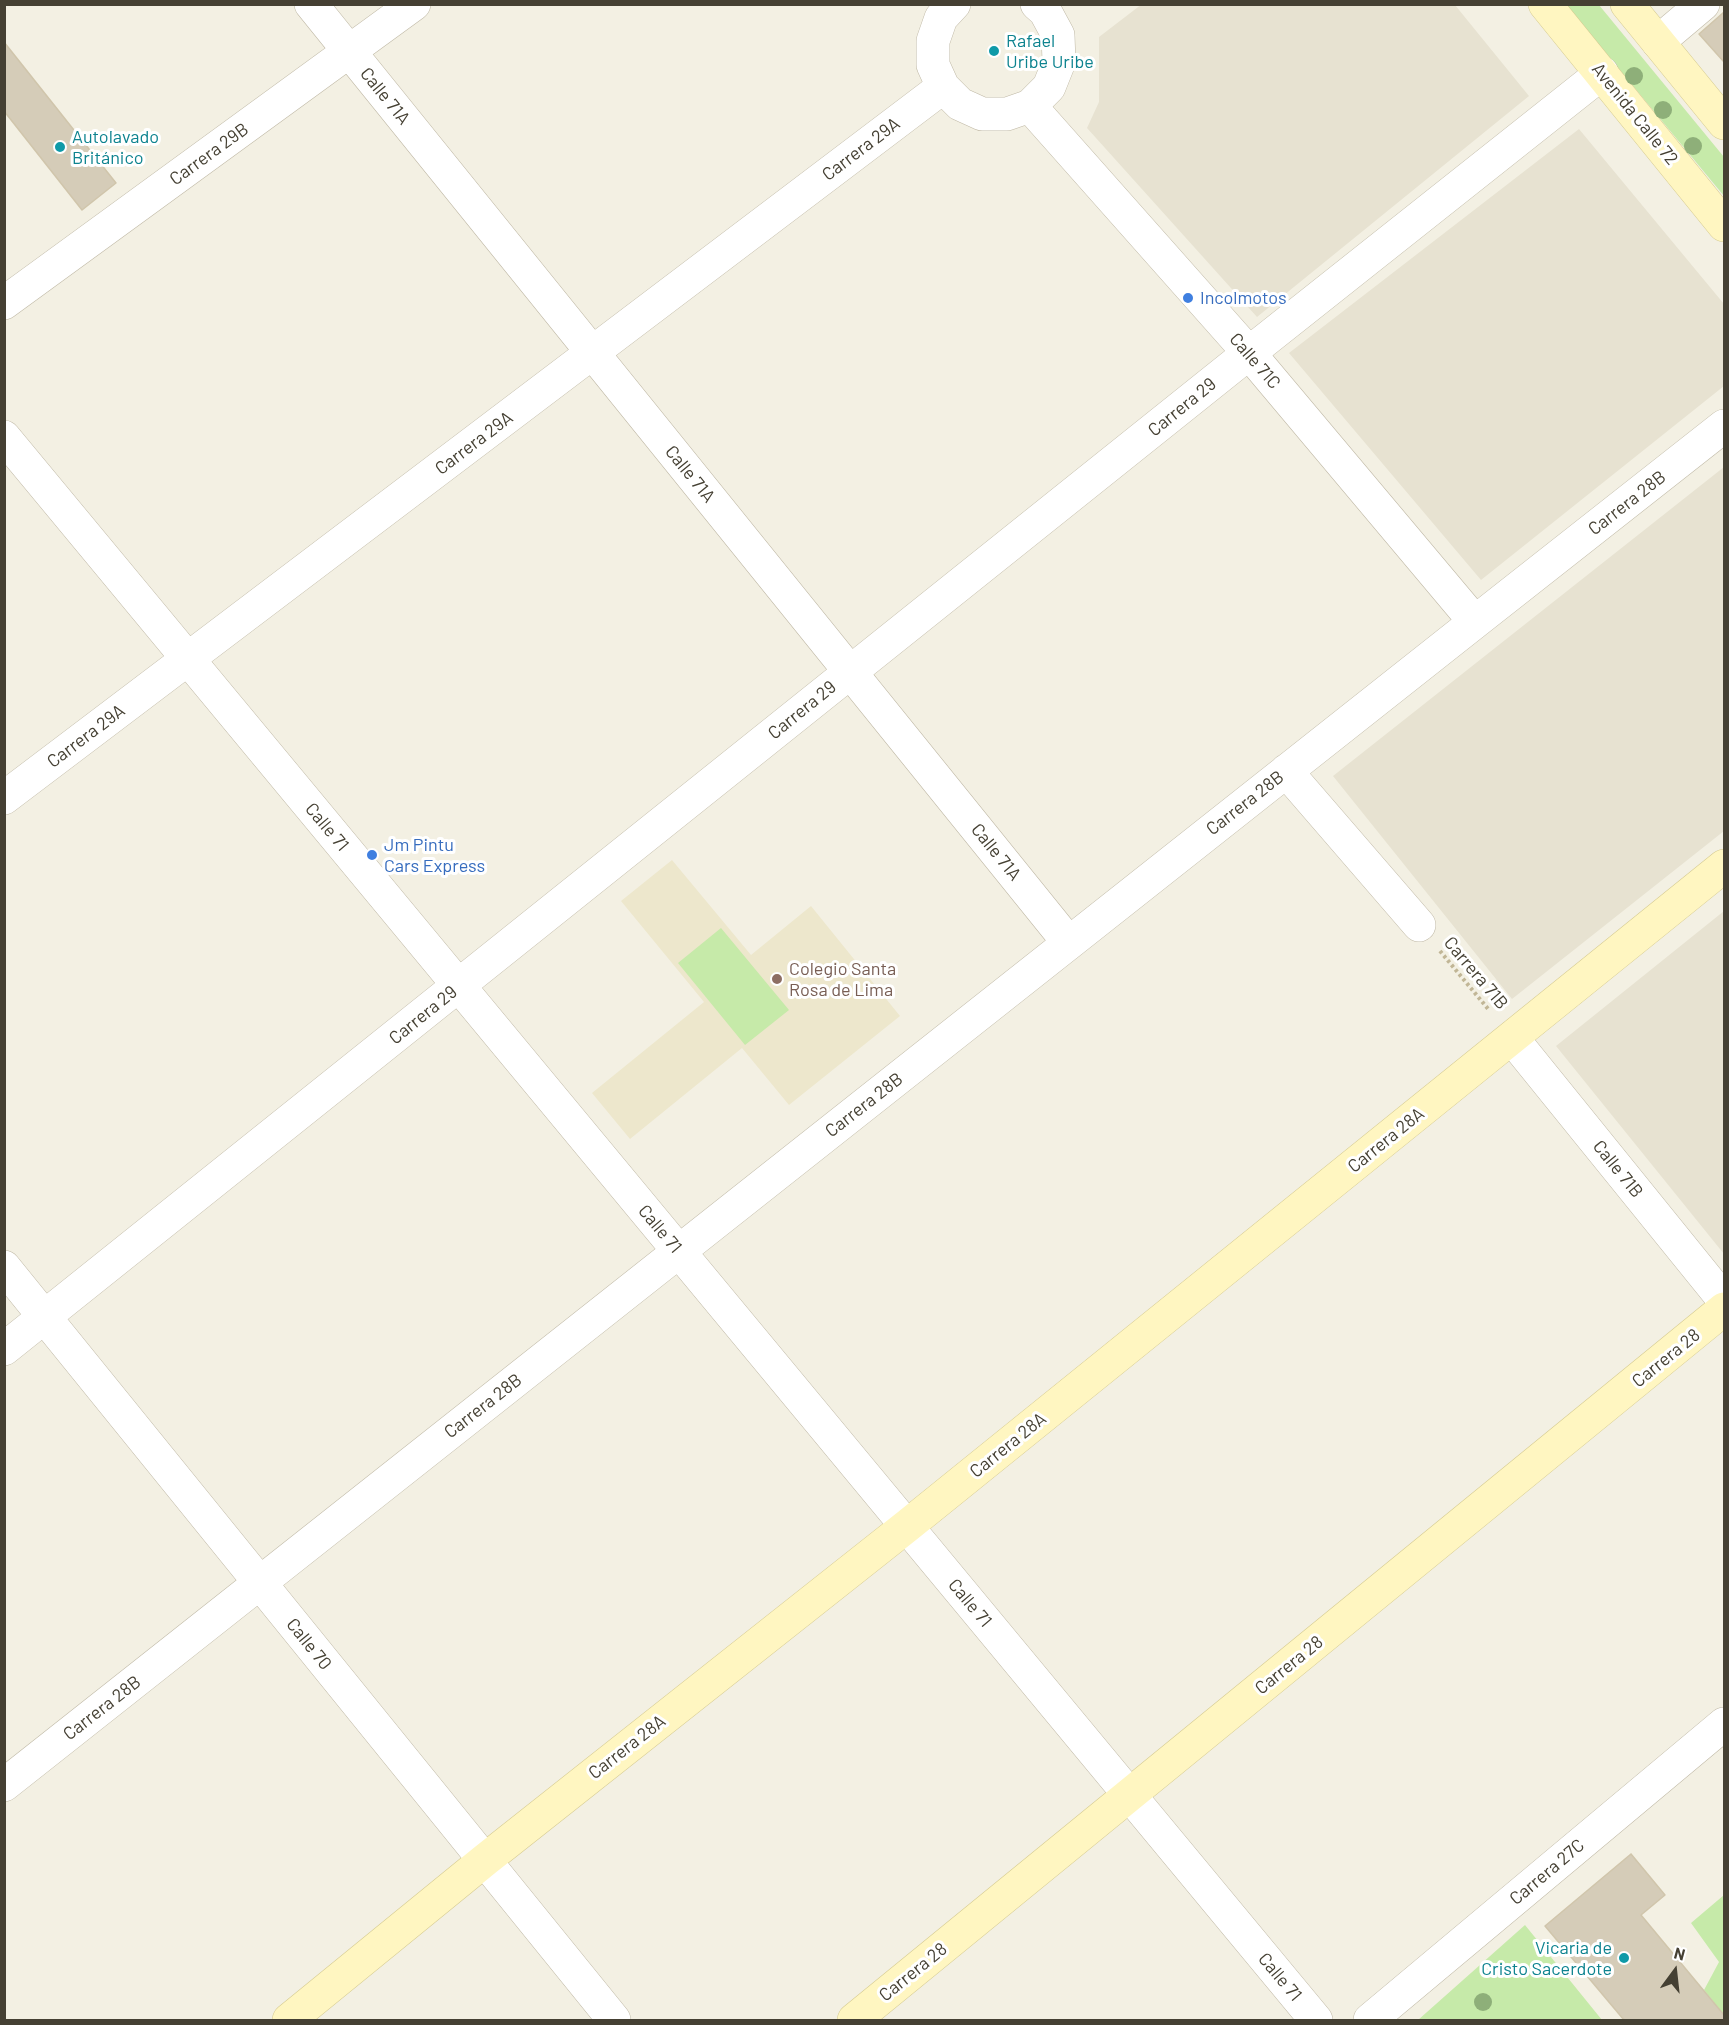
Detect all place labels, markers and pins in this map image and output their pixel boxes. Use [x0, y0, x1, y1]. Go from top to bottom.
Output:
place label: Rafael Uribe Uribe [1006, 30, 1094, 72]
marker: Rafael Uribe Uribe [987, 44, 1001, 58]
place label: Autolavado Británico [72, 126, 159, 168]
marker: Autolavado Británico [53, 140, 67, 154]
place label: Incolmotos [1200, 287, 1287, 309]
marker: Incolmotos [1181, 291, 1195, 305]
place label: Jm Pintu Cars Express [384, 834, 485, 876]
marker: Jm Pintu Cars Express [365, 848, 379, 862]
place label: Colegio Santa Rosa de Lima [789, 958, 896, 1000]
marker: Colegio Santa Rosa de Lima [770, 972, 784, 986]
place label: Vicaria de Cristo Sacerdote [1481, 1937, 1612, 1980]
marker: Vicaria de Cristo Sacerdote [1617, 1951, 1631, 1965]

